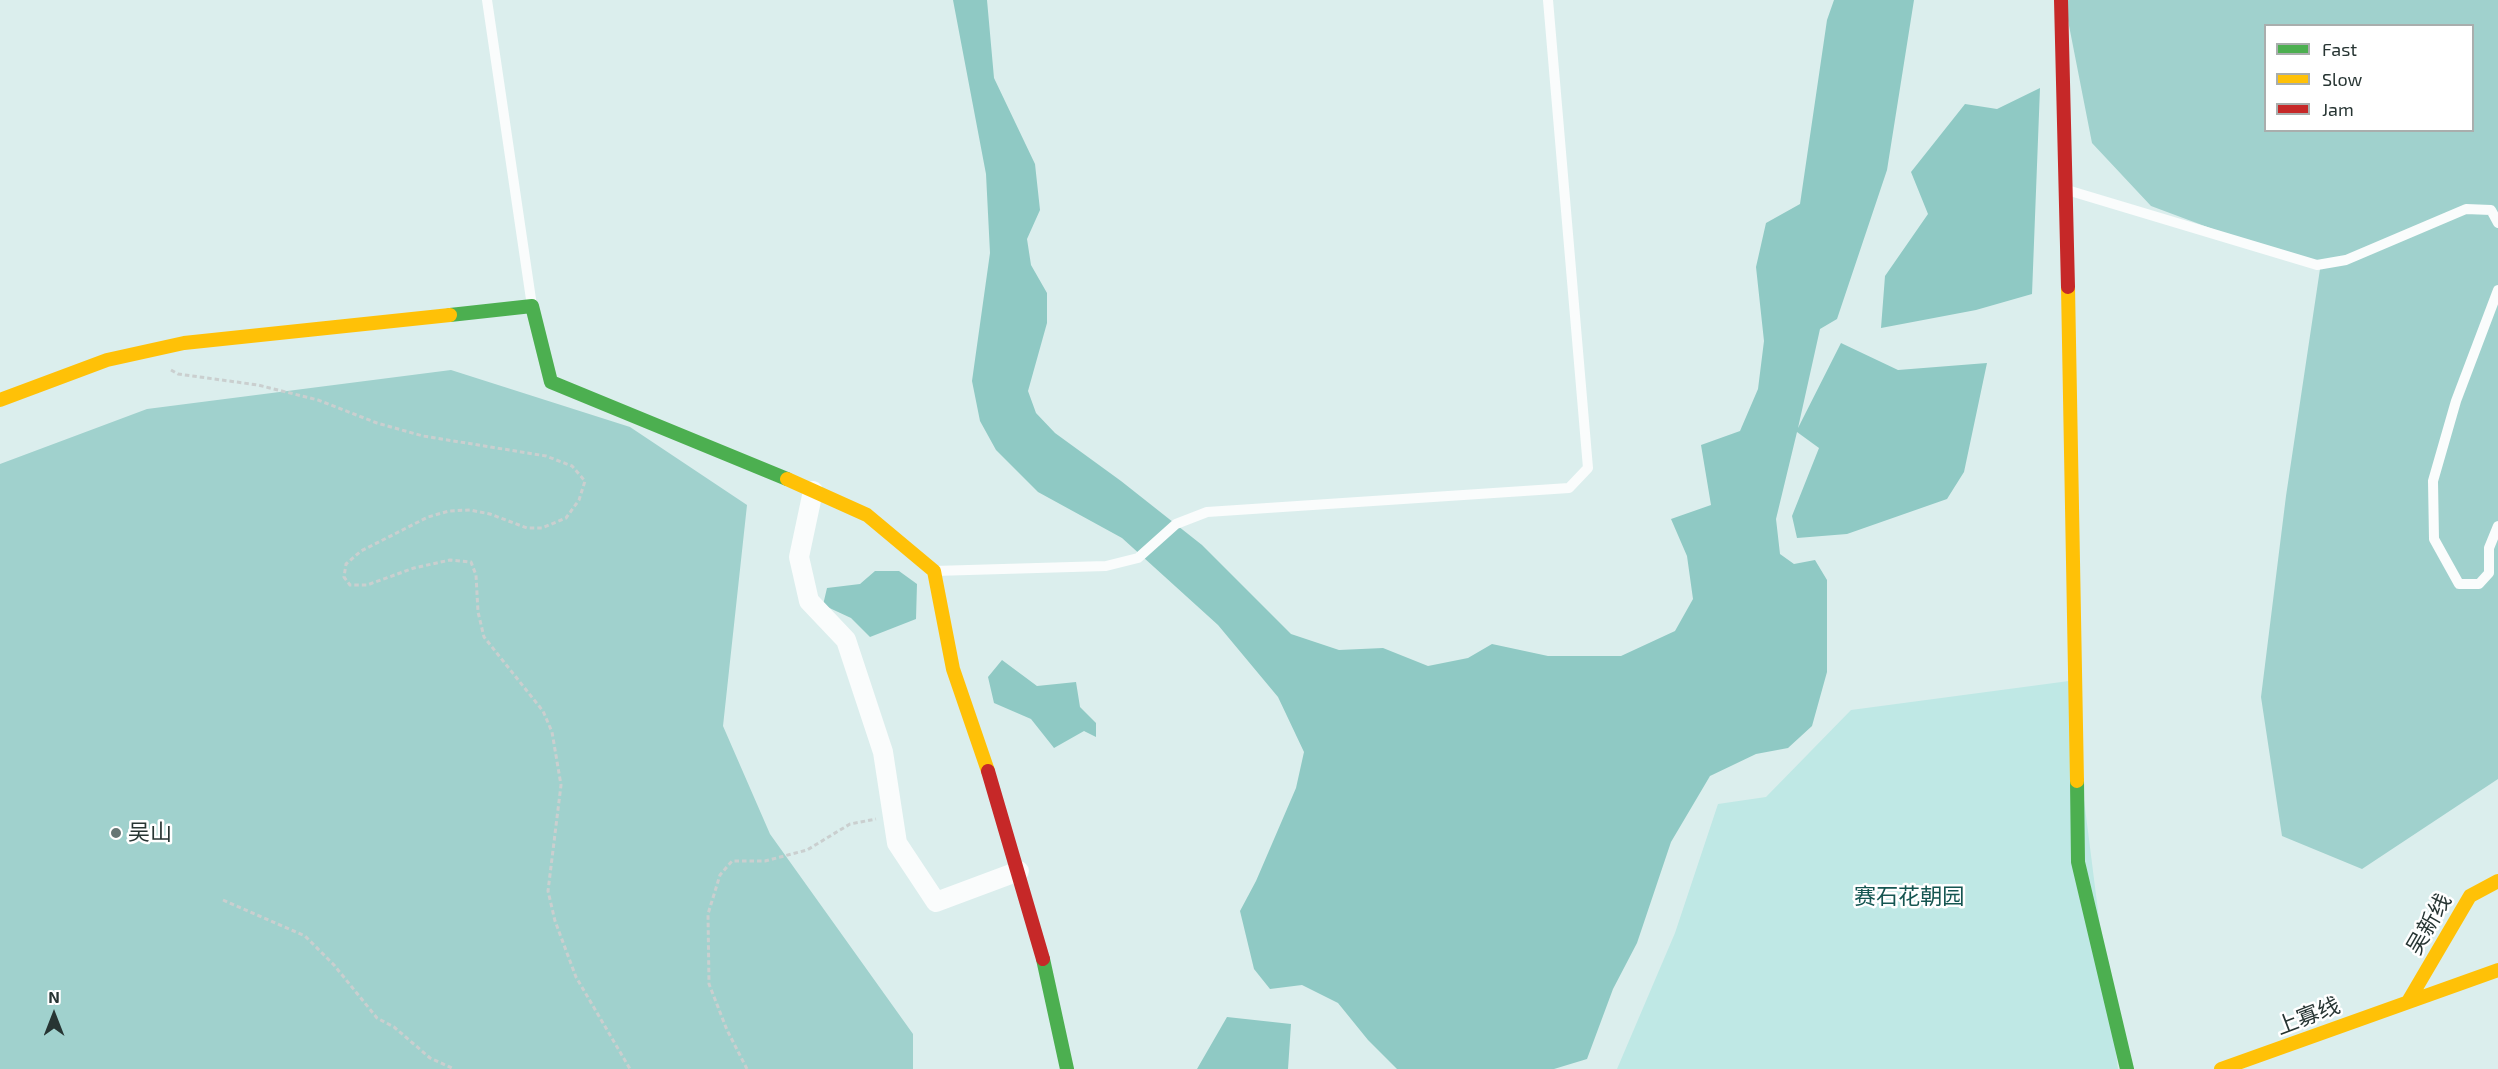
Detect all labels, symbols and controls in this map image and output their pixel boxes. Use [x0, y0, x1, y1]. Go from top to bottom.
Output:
legend [2264, 24, 2474, 132]
text: Fast [2322, 38, 2357, 60]
text: Slow [2322, 68, 2362, 90]
text: Jam [2322, 98, 2354, 120]
place label: 吴山 [128, 820, 172, 846]
marker: 吴山 [109, 826, 123, 840]
park label: 赛石花朝园 [1854, 884, 1964, 910]
street label: 吴新线 [2401, 889, 2457, 959]
north arrow [24, 985, 84, 1045]
text: N [48, 987, 60, 1006]
street label: 上寡线 [2272, 992, 2344, 1040]

